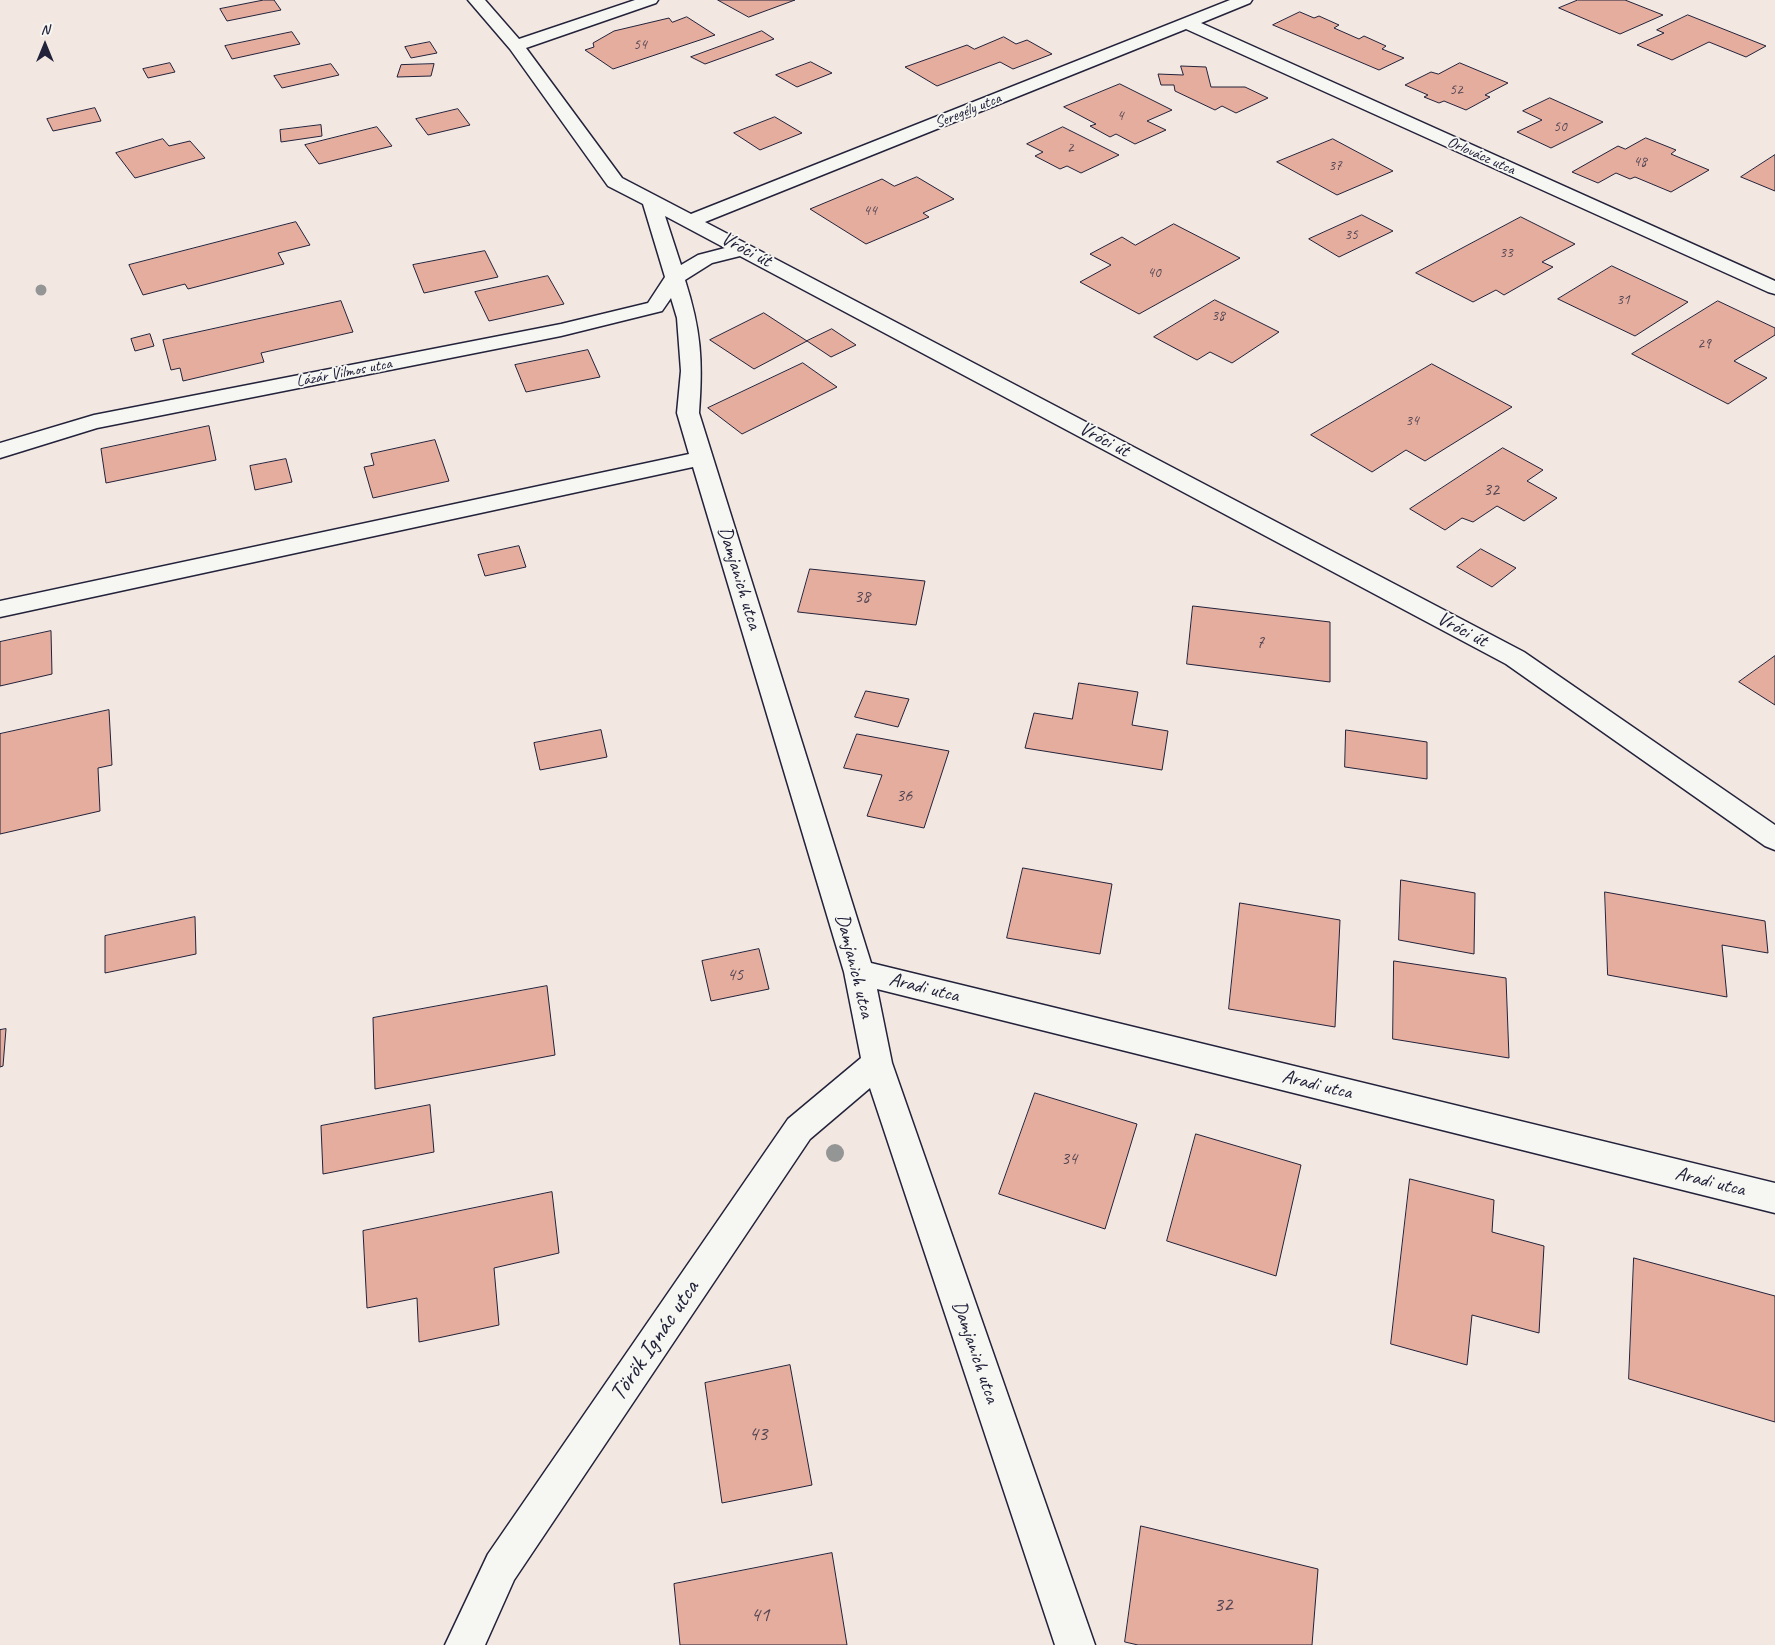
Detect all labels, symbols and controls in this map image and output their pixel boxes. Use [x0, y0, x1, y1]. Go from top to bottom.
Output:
north arrow [20, 20, 70, 70]
text: N [41, 21, 49, 38]
house number: 54 [633, 36, 647, 54]
house number: 52 [1449, 81, 1463, 99]
street label: Seregély utca [932, 89, 1004, 133]
house number: 4 [1117, 107, 1123, 125]
house number: 50 [1553, 118, 1567, 136]
street label: Orlovácz utca [1444, 133, 1518, 179]
house number: 2 [1067, 139, 1073, 157]
house number: 48 [1633, 153, 1647, 171]
house number: 37 [1328, 157, 1342, 175]
house number: 44 [863, 202, 877, 220]
house number: 35 [1344, 226, 1358, 244]
street label: Vróci út [717, 227, 775, 273]
house number: 33 [1499, 244, 1513, 262]
house number: 40 [1147, 264, 1161, 282]
house number: 31 [1616, 291, 1630, 309]
house number: 38 [1211, 307, 1225, 325]
house number: 29 [1697, 335, 1711, 353]
street label: Lázár Vilmos utca [295, 354, 393, 392]
house number: 34 [1405, 412, 1419, 430]
street label: Vróci út [1075, 417, 1133, 463]
house number: 32 [1483, 479, 1499, 501]
street label: Damjanich utca [712, 524, 766, 632]
house number: 38 [854, 586, 870, 608]
street label: Vróci út [1433, 607, 1491, 653]
house number: 7 [1256, 632, 1264, 654]
house number: 36 [896, 785, 912, 807]
street label: Damjanich utca [829, 911, 879, 1021]
house number: 45 [727, 964, 743, 986]
street label: Aradi utca [887, 968, 961, 1008]
street label: Aradi utca [1280, 1065, 1354, 1105]
house number: 34 [1061, 1148, 1077, 1170]
street label: Aradi utca [1673, 1162, 1747, 1202]
street label: Török Ignác utca [604, 1275, 706, 1407]
street label: Damjanich utca [946, 1298, 1004, 1406]
house number: 43 [749, 1421, 767, 1447]
house number: 32 [1214, 1592, 1232, 1618]
house number: 41 [751, 1602, 769, 1628]

